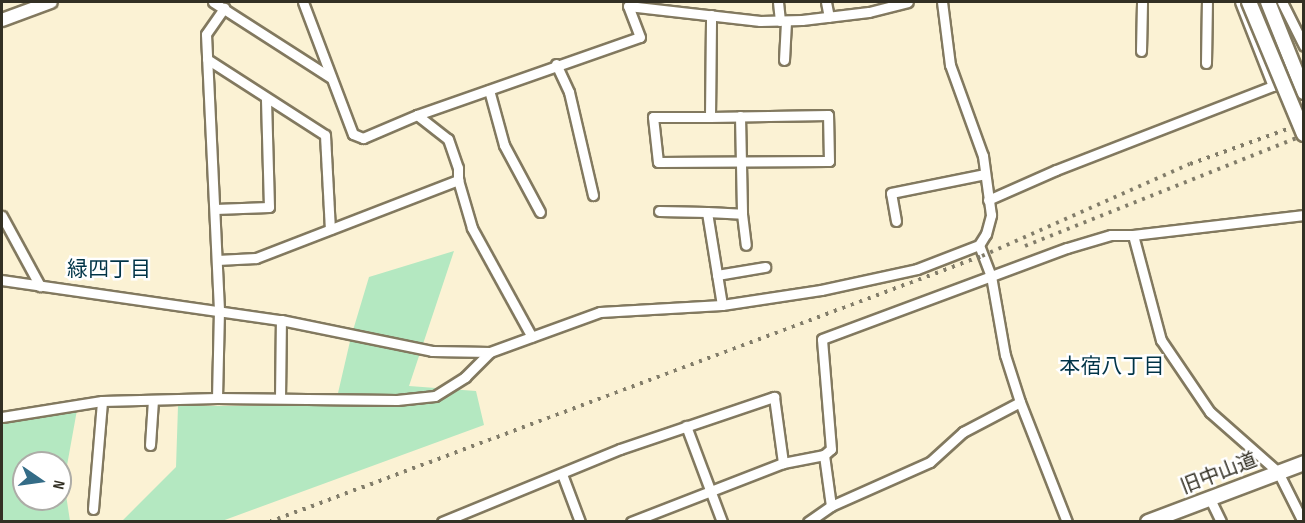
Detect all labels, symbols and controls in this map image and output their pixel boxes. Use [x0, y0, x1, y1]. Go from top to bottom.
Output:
district label: 緑四丁目 [67, 257, 151, 283]
district label: 本宿八丁目 [1060, 354, 1164, 380]
street label: 旧中山道 [1177, 448, 1261, 500]
north arrow [12, 451, 72, 511]
text: N [48, 478, 68, 491]

